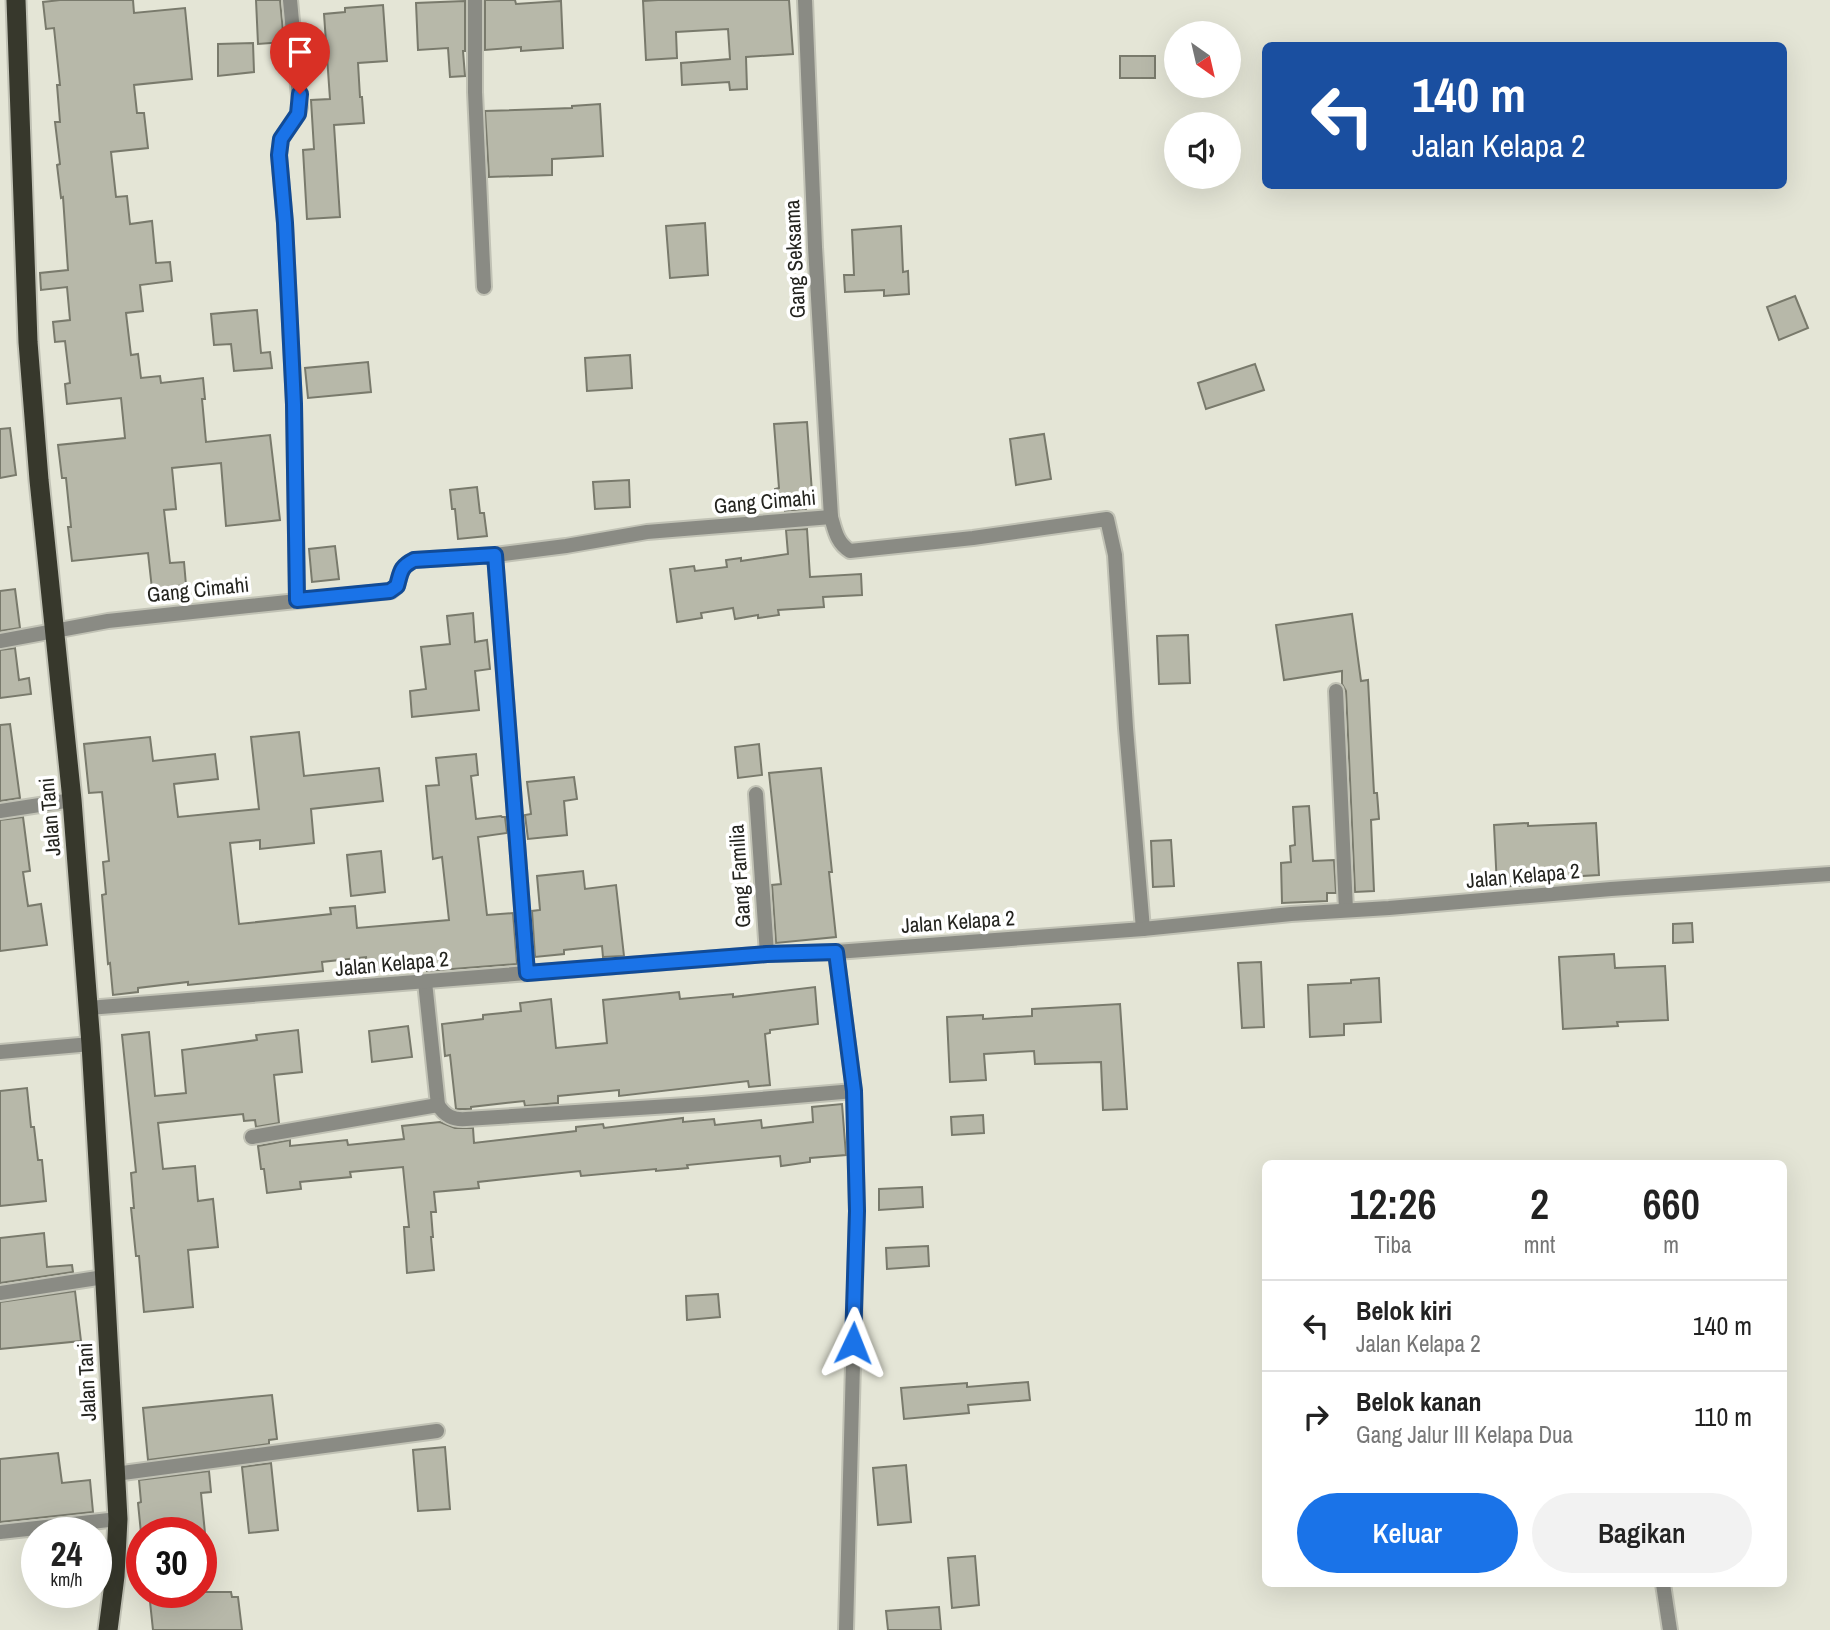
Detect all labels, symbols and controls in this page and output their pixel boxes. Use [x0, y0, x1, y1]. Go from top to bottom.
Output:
north arrow [1164, 21, 1241, 98]
map controls [1164, 21, 1241, 189]
pin [270, 22, 330, 94]
icon: arrive [281, 33, 319, 71]
text: 140 m [1412, 61, 1526, 127]
icon: left [1297, 70, 1388, 161]
button: sound [1164, 112, 1241, 189]
text: Jalan Kelapa 2 [1412, 124, 1586, 167]
street label: Gang Seksama [777, 199, 812, 319]
street label: Gang Cimahi [713, 483, 817, 520]
street label: Gang Cimahi [146, 570, 250, 609]
street label: Jalan Tani [32, 777, 67, 857]
street label: Gang Familia [721, 823, 758, 929]
street label: Jalan Kelapa 2 [1465, 856, 1581, 895]
street label: Jalan Kelapa 2 [900, 903, 1016, 940]
street label: Jalan Kelapa 2 [334, 944, 450, 983]
text: 12:26 [1349, 1176, 1437, 1232]
text: 2 [1530, 1176, 1549, 1232]
text: 660 [1642, 1176, 1700, 1232]
text: Tiba [1374, 1229, 1412, 1260]
text: mnt [1524, 1229, 1555, 1260]
text: m [1663, 1229, 1679, 1260]
text: Belok kiri [1356, 1293, 1452, 1328]
position arrow [816, 1306, 890, 1380]
icon: left [1297, 1307, 1335, 1345]
text: 140 m [1693, 1308, 1752, 1343]
text: Jalan Kelapa 2 [1356, 1328, 1481, 1359]
street label: Jalan Tani [70, 1342, 103, 1422]
text: Belok kanan [1356, 1384, 1482, 1419]
icon: right [1297, 1398, 1335, 1436]
text: 110 m [1694, 1399, 1752, 1434]
text: Gang Jalur III Kelapa Dua [1356, 1419, 1573, 1450]
button: Keluar [1297, 1493, 1518, 1573]
button: Bagikan [1532, 1493, 1752, 1573]
speed limit sign: 30 [126, 1517, 217, 1608]
text: 24 [51, 1530, 82, 1577]
text: km/h [51, 1567, 83, 1592]

